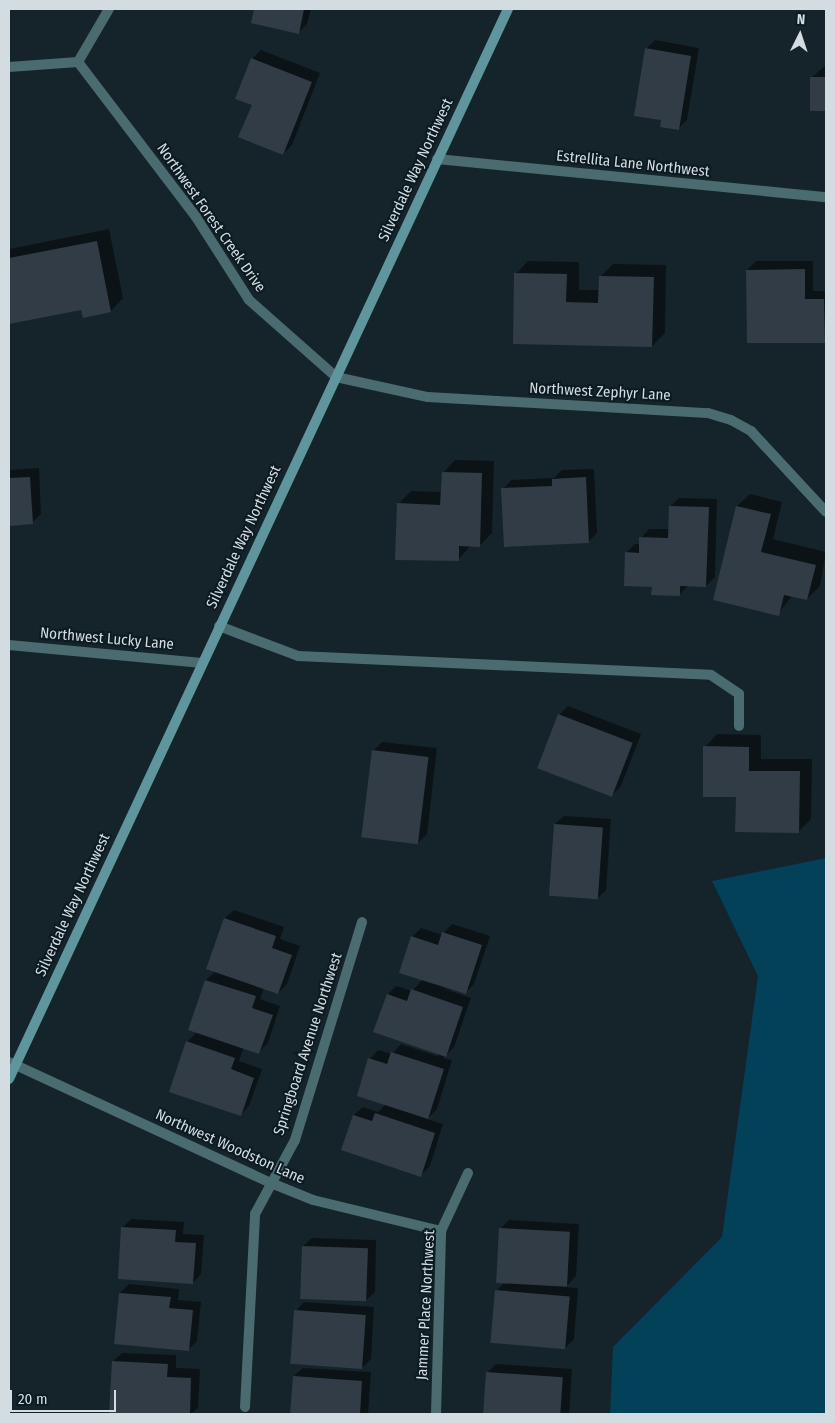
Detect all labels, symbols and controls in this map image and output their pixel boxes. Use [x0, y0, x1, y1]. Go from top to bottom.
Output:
north arrow [775, 10, 825, 60]
text: N [796, 11, 806, 28]
street label: Silverdale Way Northwest [375, 96, 457, 244]
street label: Northwest Forest Creek Drive [153, 140, 269, 296]
street label: Estrellita Lane Northwest [555, 147, 711, 181]
street label: Northwest Zephyr Lane [529, 379, 671, 405]
street label: Silverdale Way Northwest [203, 463, 285, 611]
street label: Northwest Lucky Lane [39, 624, 175, 654]
street label: Silverdale Way Northwest [32, 831, 114, 979]
street label: Springboard Avenue Northwest [270, 950, 346, 1138]
street label: Northwest Woodston Lane [153, 1106, 307, 1188]
street label: Jammer Place Northwest [413, 1229, 439, 1381]
scale bar [12, 1380, 119, 1412]
text: 20 m [18, 1390, 48, 1408]

